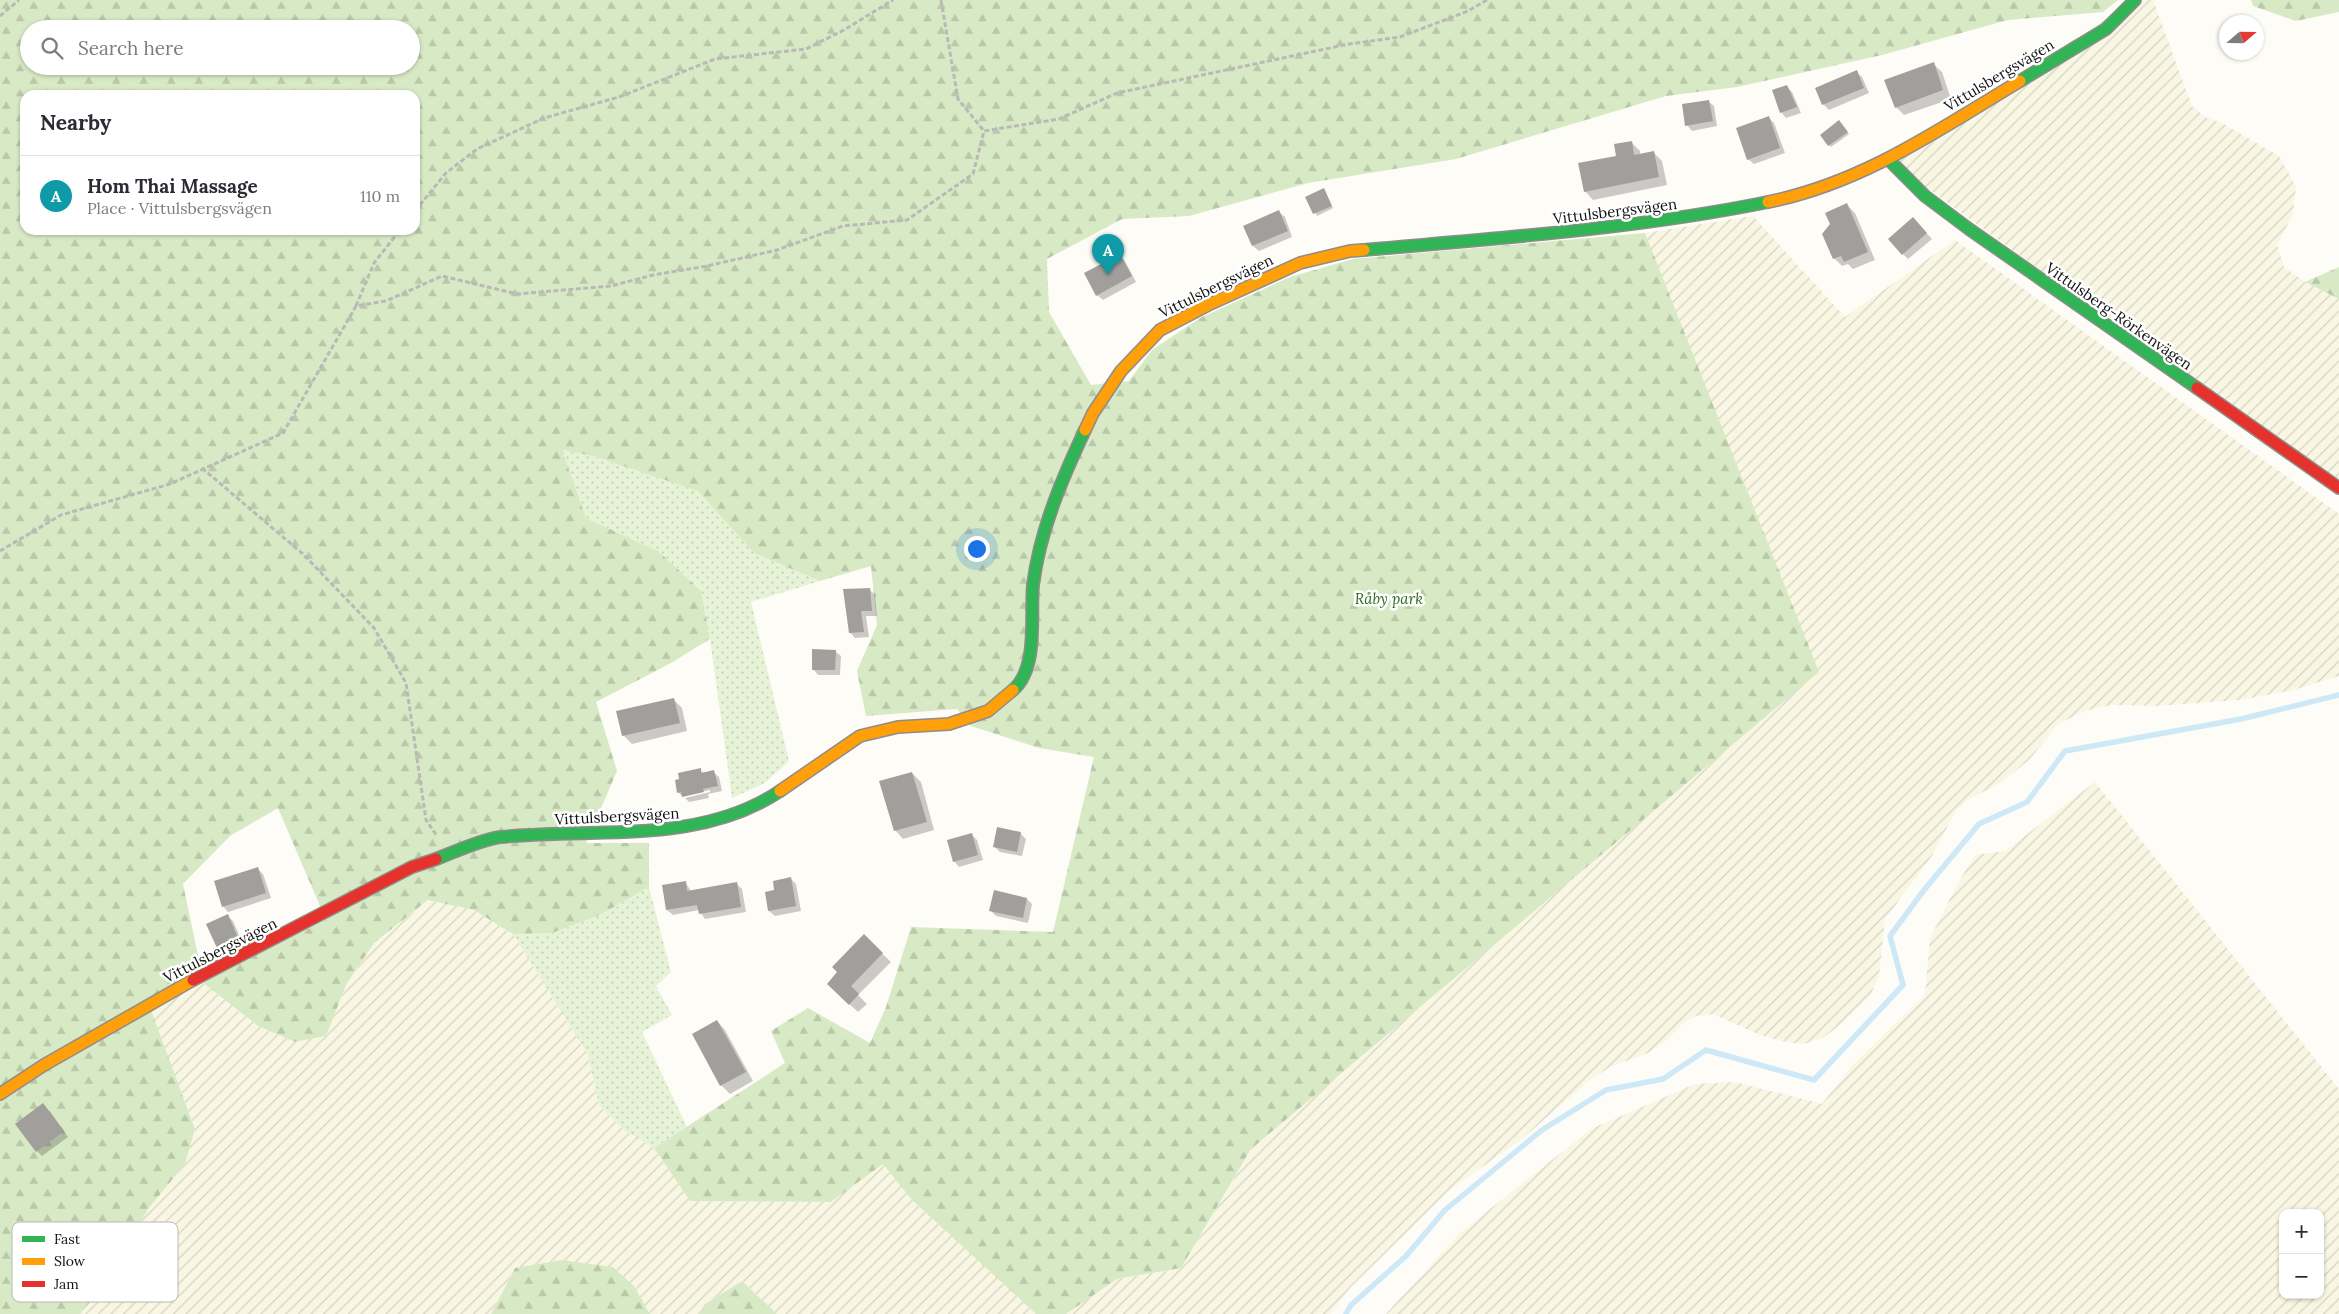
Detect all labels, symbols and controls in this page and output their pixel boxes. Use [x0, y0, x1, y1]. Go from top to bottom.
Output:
north arrow [2219, 15, 2264, 60]
search box [20, 20, 420, 75]
icon: search [38, 34, 66, 62]
street label: Vittulsbergsvägen [1940, 35, 2057, 116]
text: Search here [78, 36, 184, 60]
text: Nearby [40, 109, 111, 136]
text: Hom Thai Massage [87, 174, 258, 198]
text: A [51, 186, 61, 206]
text: 110 m [360, 186, 400, 206]
street label: Vittulsbergsvägen [1551, 194, 1678, 228]
text: Place · Vittulsbergsvägen [87, 198, 272, 218]
pin: A [1092, 234, 1124, 275]
street label: Vittulsbergsvägen [1155, 250, 1276, 322]
street label: Vittulsberg-Rörkenvägen [2041, 258, 2196, 374]
your location [964, 536, 990, 562]
park label: Råby park [1355, 589, 1423, 608]
street label: Vittulsbergsvägen [553, 803, 680, 829]
street label: Vittulsbergsvägen [159, 913, 280, 987]
map controls [2279, 1209, 2324, 1299]
button: + [2279, 1209, 2324, 1254]
legend [12, 1222, 178, 1302]
text: Fast [54, 1230, 81, 1248]
text: Slow [54, 1252, 86, 1270]
button: − [2279, 1254, 2324, 1299]
text: Jam [53, 1275, 79, 1293]

